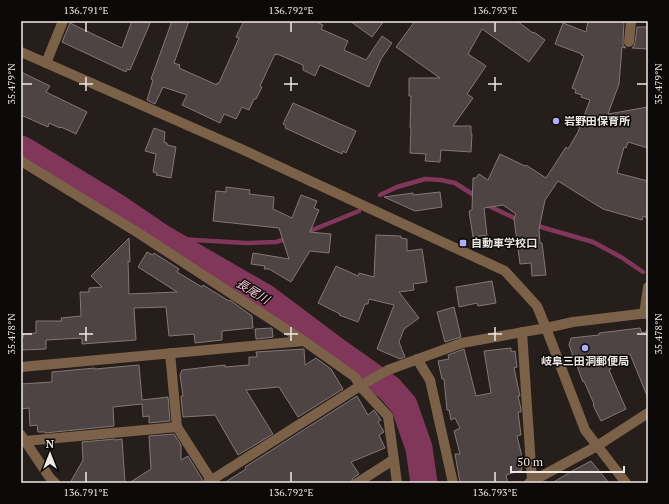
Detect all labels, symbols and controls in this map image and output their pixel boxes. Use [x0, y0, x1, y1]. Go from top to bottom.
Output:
text: 136.791°E [64, 4, 109, 17]
text: 136.792°E [269, 4, 314, 17]
text: 136.793°E [473, 4, 518, 17]
text: 35.479°N [5, 63, 18, 105]
text: 35.479°N [652, 63, 665, 105]
place label: 岩野田保育所 [564, 114, 630, 128]
marker: 岩野田保育所 [551, 116, 561, 126]
place label: 自動車学校口 [471, 236, 537, 250]
marker: 自動車学校口 [458, 238, 468, 248]
water label: 長尾川 [234, 275, 274, 308]
text: 35.478°N [5, 313, 18, 355]
text: 35.478°N [652, 313, 665, 355]
marker: 岐阜三田洞郵便局 [580, 343, 590, 353]
place label: 岐阜三田洞郵便局 [541, 354, 629, 368]
north arrow [30, 434, 70, 474]
text: N [46, 437, 55, 451]
scale bar [511, 448, 624, 474]
text: 50 m [517, 454, 544, 469]
text: 136.791°E [64, 486, 109, 499]
text: 136.792°E [269, 486, 314, 499]
text: 136.793°E [473, 486, 518, 499]

